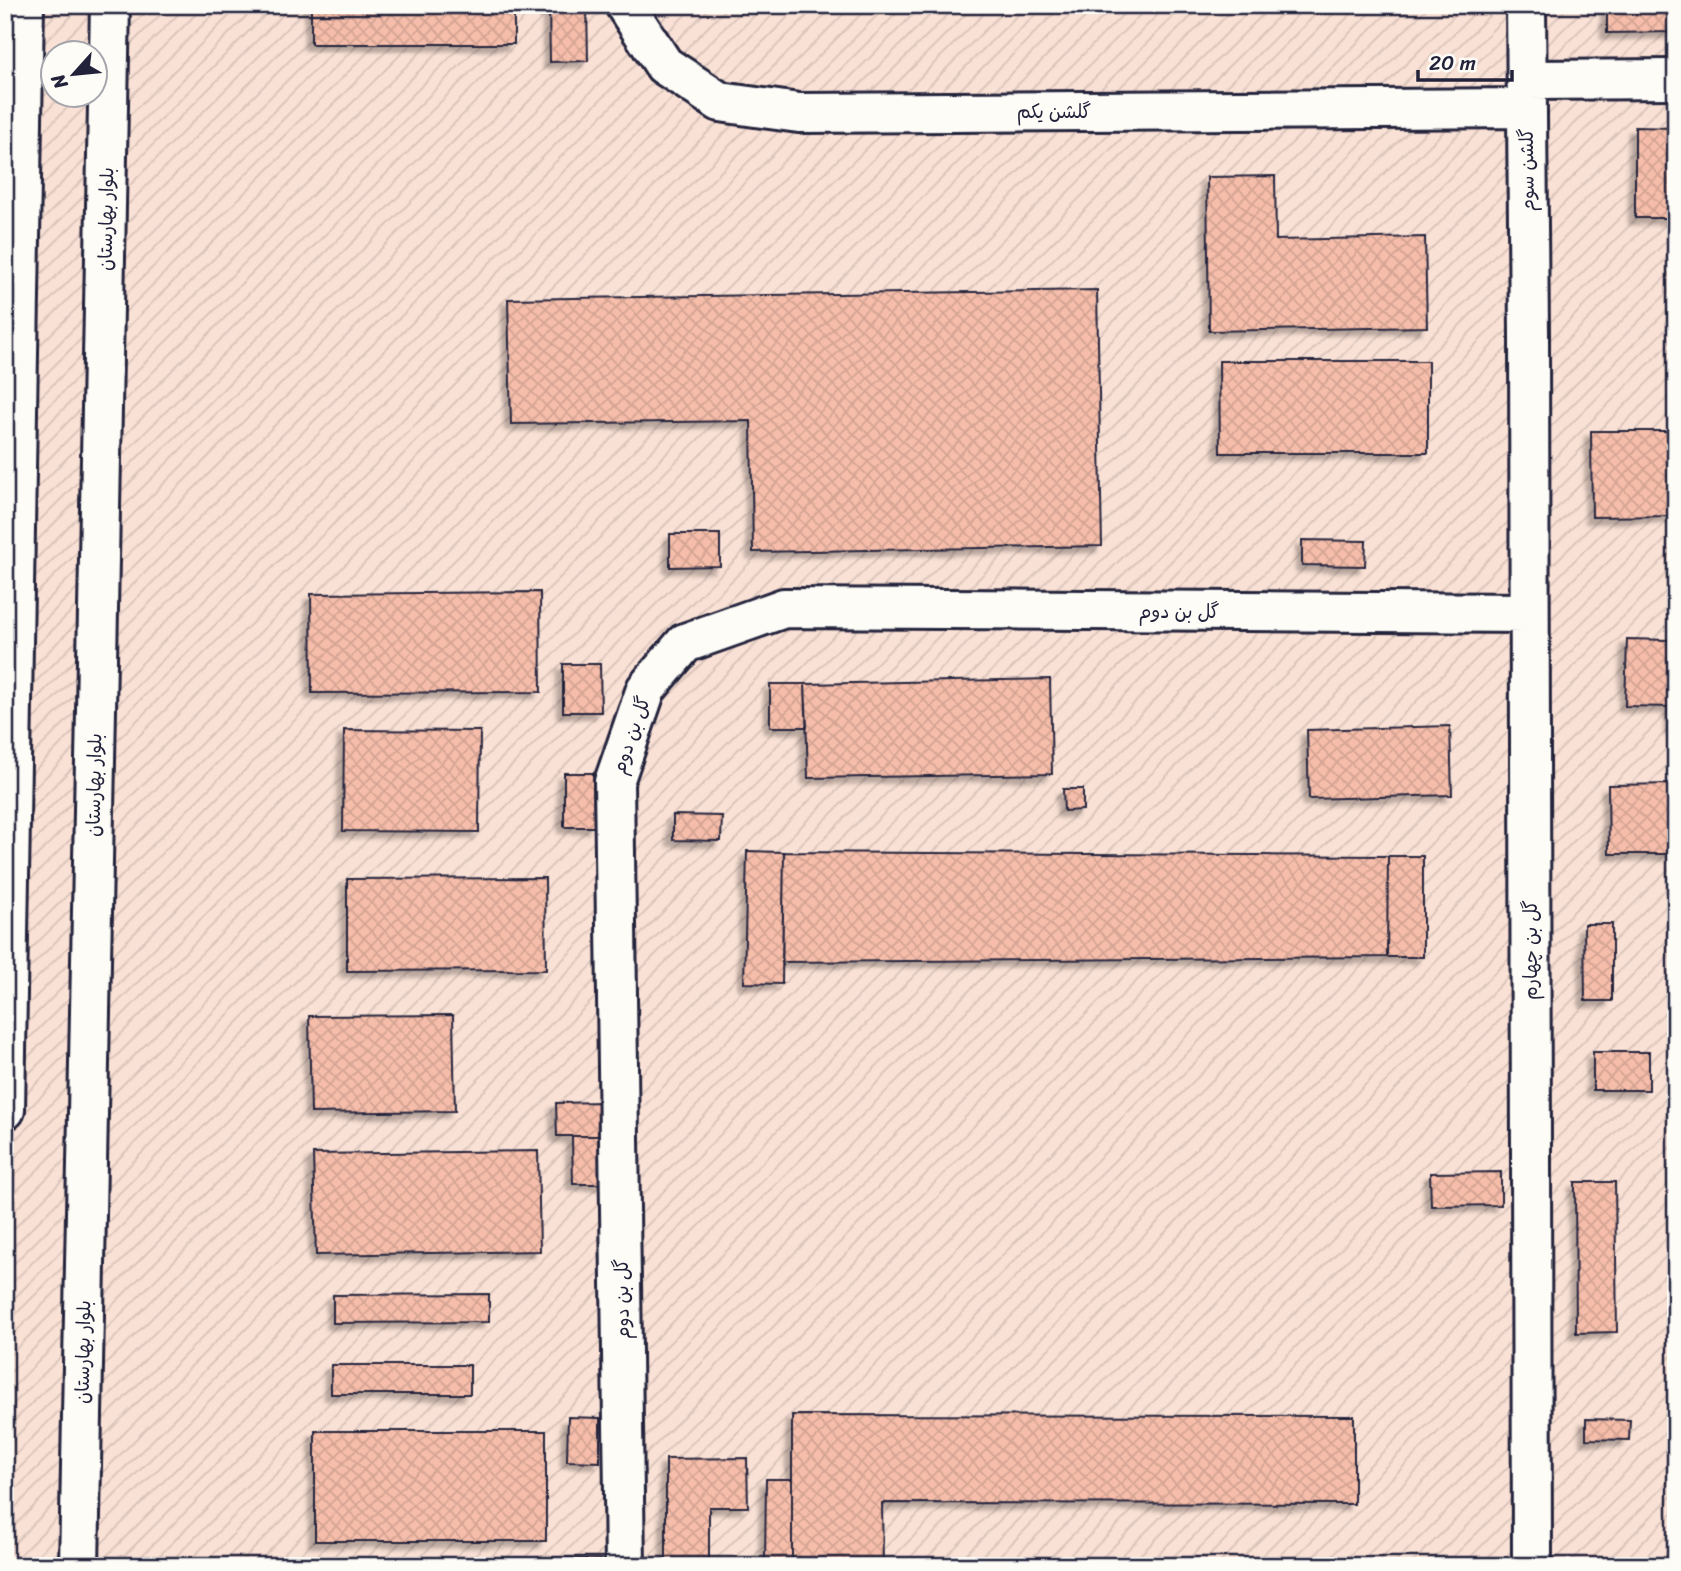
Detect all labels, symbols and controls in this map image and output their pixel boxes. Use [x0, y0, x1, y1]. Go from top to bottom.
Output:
north arrow [38, 38, 108, 108]
scale bar [1418, 38, 1513, 82]
text: 20 m [1429, 44, 1476, 82]
text: N [41, 67, 77, 96]
street label: گلشن یکم [1017, 95, 1091, 128]
street label: گلشن سوم [1510, 128, 1544, 212]
street label: بلوار بهارستان [89, 167, 123, 271]
street label: گل بن دوم [1139, 595, 1219, 628]
street label: گل بن دوم [602, 691, 660, 779]
street label: بلوار بهارستان [77, 733, 111, 837]
street label: گل بن چهارم [1514, 900, 1547, 1000]
street label: گل بن دوم [605, 1258, 639, 1340]
street label: بلوار بهارستان [66, 1300, 100, 1404]

